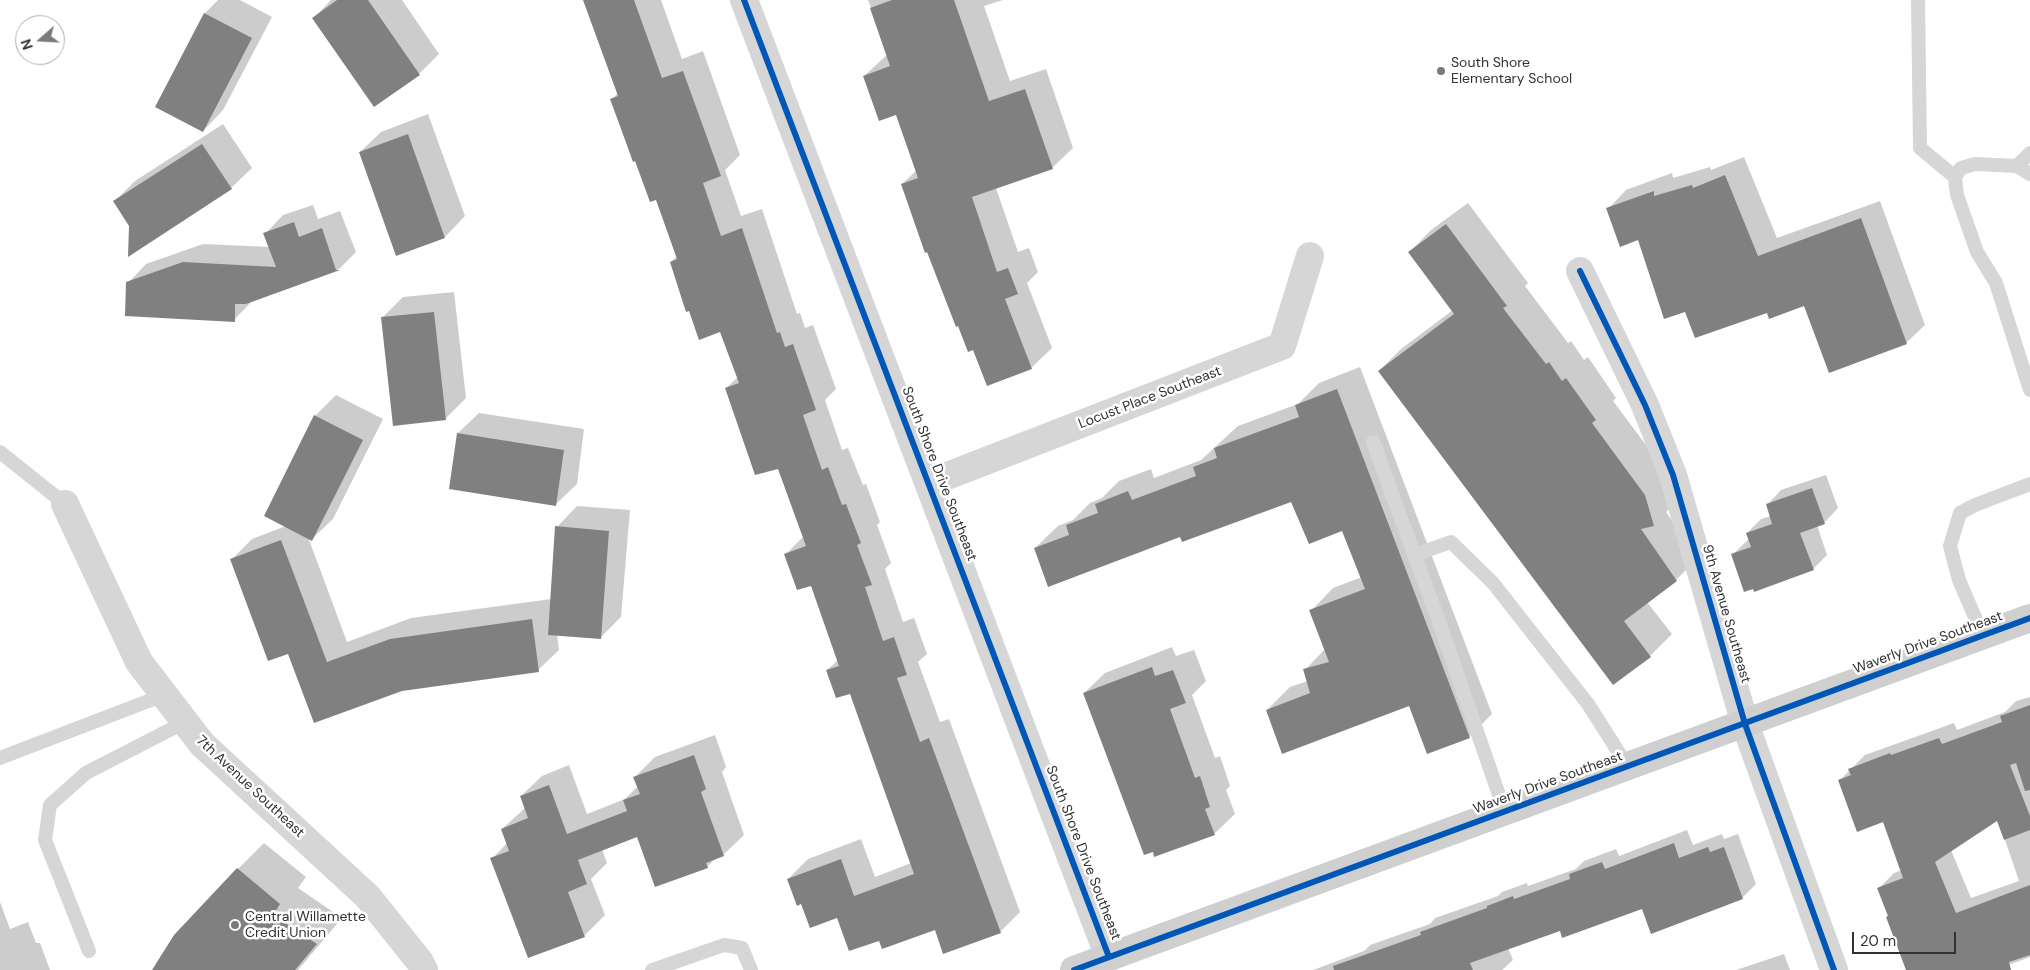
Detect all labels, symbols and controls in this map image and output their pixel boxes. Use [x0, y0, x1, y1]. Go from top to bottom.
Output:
north arrow [15, 15, 65, 65]
text: N [17, 37, 37, 52]
place label: South Shore Elementary School [1451, 55, 1572, 88]
marker: South Shore Elementary School [1435, 65, 1447, 77]
street label: Locust Place Southeast [1076, 363, 1224, 433]
street label: South Shore Drive Southeast [898, 384, 980, 564]
street label: 9th Avenue Southeast [1698, 543, 1754, 685]
street label: Waverly Drive Southeast [1851, 608, 2005, 678]
street label: 7th Avenue Southeast [192, 733, 308, 841]
street label: Waverly Drive Southeast [1471, 748, 1625, 818]
street label: South Shore Drive Southeast [1042, 763, 1124, 943]
place label: Central Willamette Credit Union [245, 909, 366, 942]
marker: Central Willamette Credit Union [229, 919, 241, 931]
scale bar [1855, 922, 1959, 954]
text: 20 m [1860, 931, 1896, 951]

